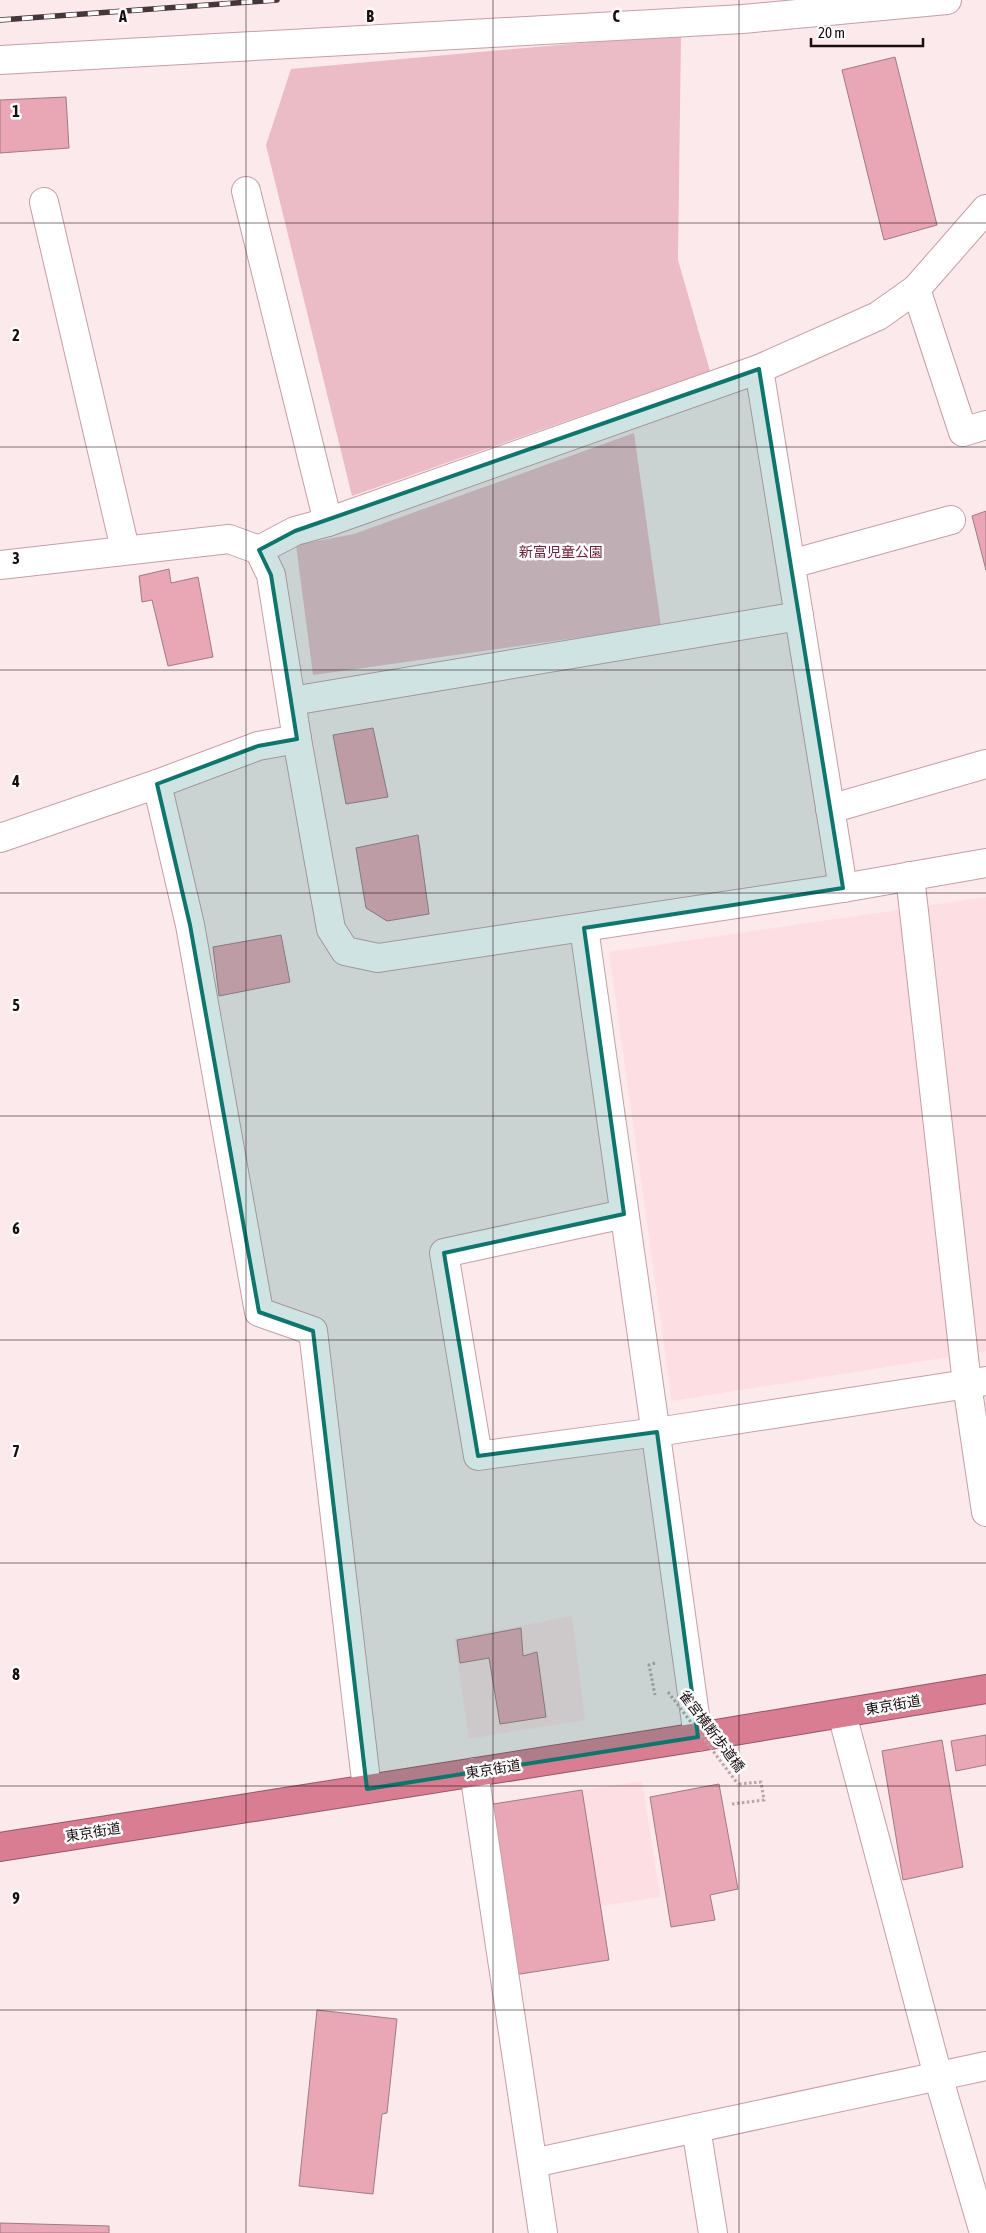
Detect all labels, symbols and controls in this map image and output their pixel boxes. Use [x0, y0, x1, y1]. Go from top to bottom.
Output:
text: A [118, 7, 127, 25]
text: B [366, 7, 374, 25]
text: C [612, 7, 620, 25]
scale bar [811, 15, 924, 47]
text: 20 m [818, 24, 845, 41]
text: 1 [12, 102, 20, 120]
text: 2 [12, 326, 20, 344]
park label: 新富児童公園 [519, 544, 603, 560]
text: 3 [12, 549, 20, 567]
text: 4 [11, 772, 20, 790]
text: 5 [12, 996, 20, 1014]
text: 6 [12, 1219, 20, 1237]
text: 7 [12, 1442, 20, 1460]
text: 8 [12, 1665, 20, 1683]
street label: 雀宮横断歩道橋 [676, 1687, 748, 1775]
street label: 東京街道 [864, 1692, 922, 1718]
street label: 東京街道 [464, 1757, 522, 1781]
street label: 東京街道 [64, 1820, 122, 1844]
text: 9 [12, 1889, 20, 1907]

